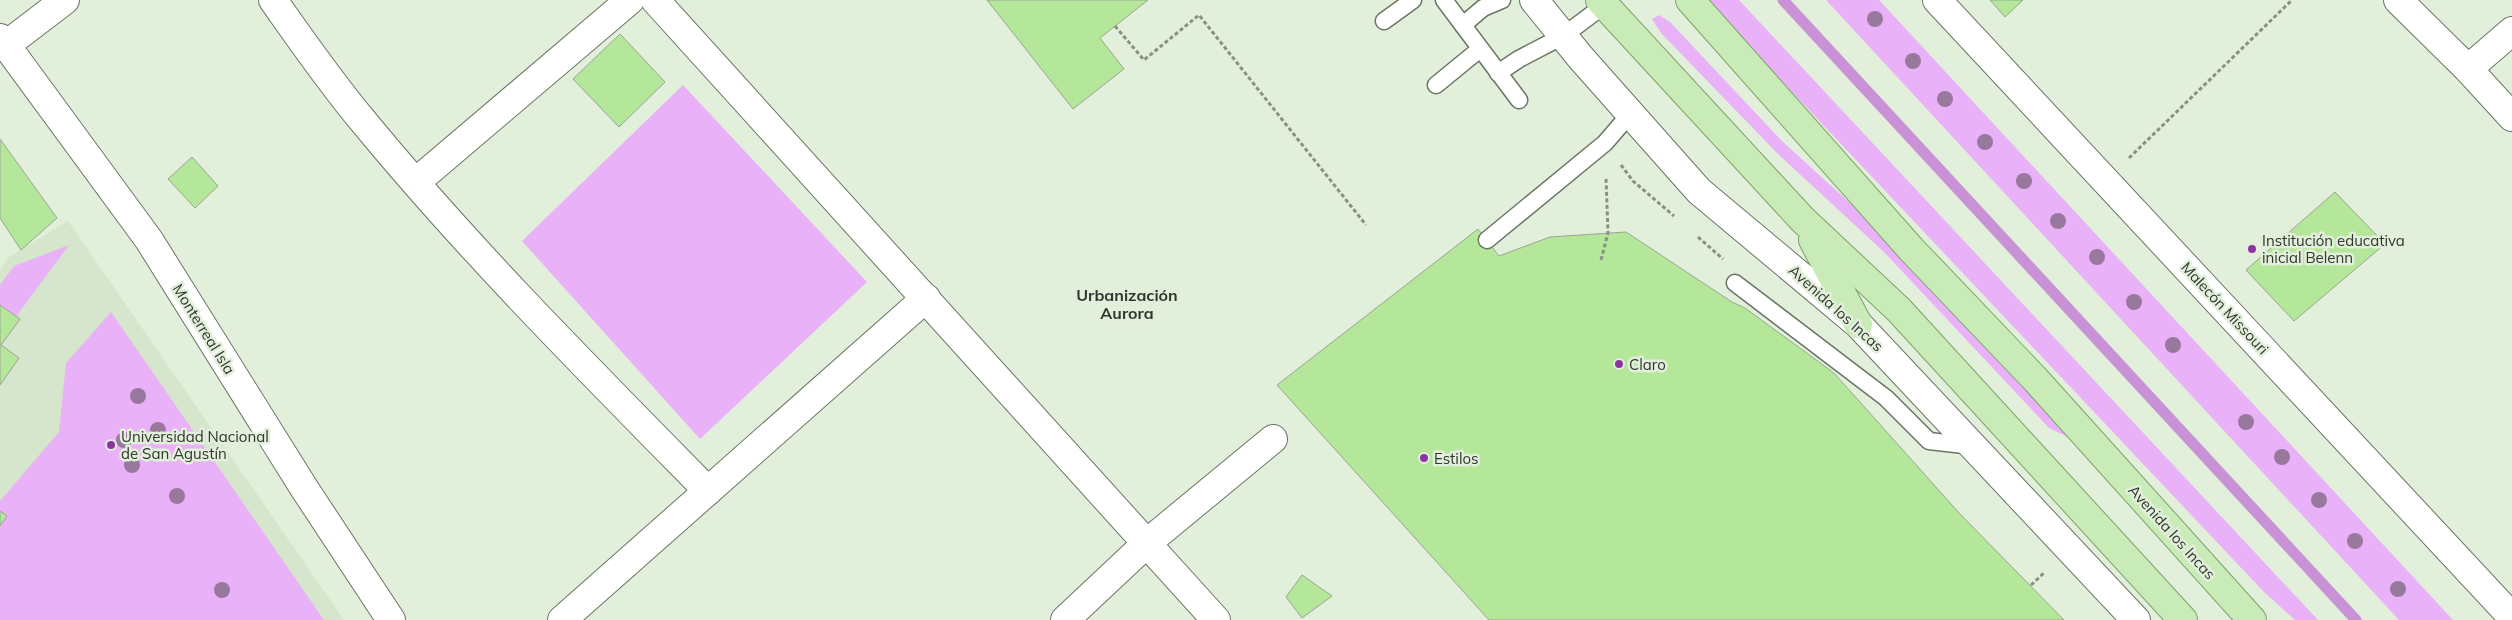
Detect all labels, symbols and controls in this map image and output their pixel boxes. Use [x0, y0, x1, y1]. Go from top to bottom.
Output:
place label: Institución educativa inicial Belenn [2262, 231, 2405, 267]
marker: Institución educativa inicial Belenn [2246, 243, 2258, 255]
street label: Malecón Missouri [2177, 258, 2273, 358]
street label: Avenida los Incas [1785, 260, 1887, 356]
street label: Monterreal Isla [169, 280, 239, 378]
district label: Urbanización Aurora [1076, 285, 1178, 323]
place label: Claro [1629, 355, 1666, 374]
marker: Claro [1613, 358, 1625, 370]
place label: Universidad Nacional de San Agustín [121, 427, 269, 463]
marker: Universidad Nacional de San Agustín [105, 439, 117, 451]
place label: Estilos [1434, 449, 1478, 468]
marker: Estilos [1418, 452, 1430, 464]
street label: Avenida los Incas [2124, 481, 2220, 583]

